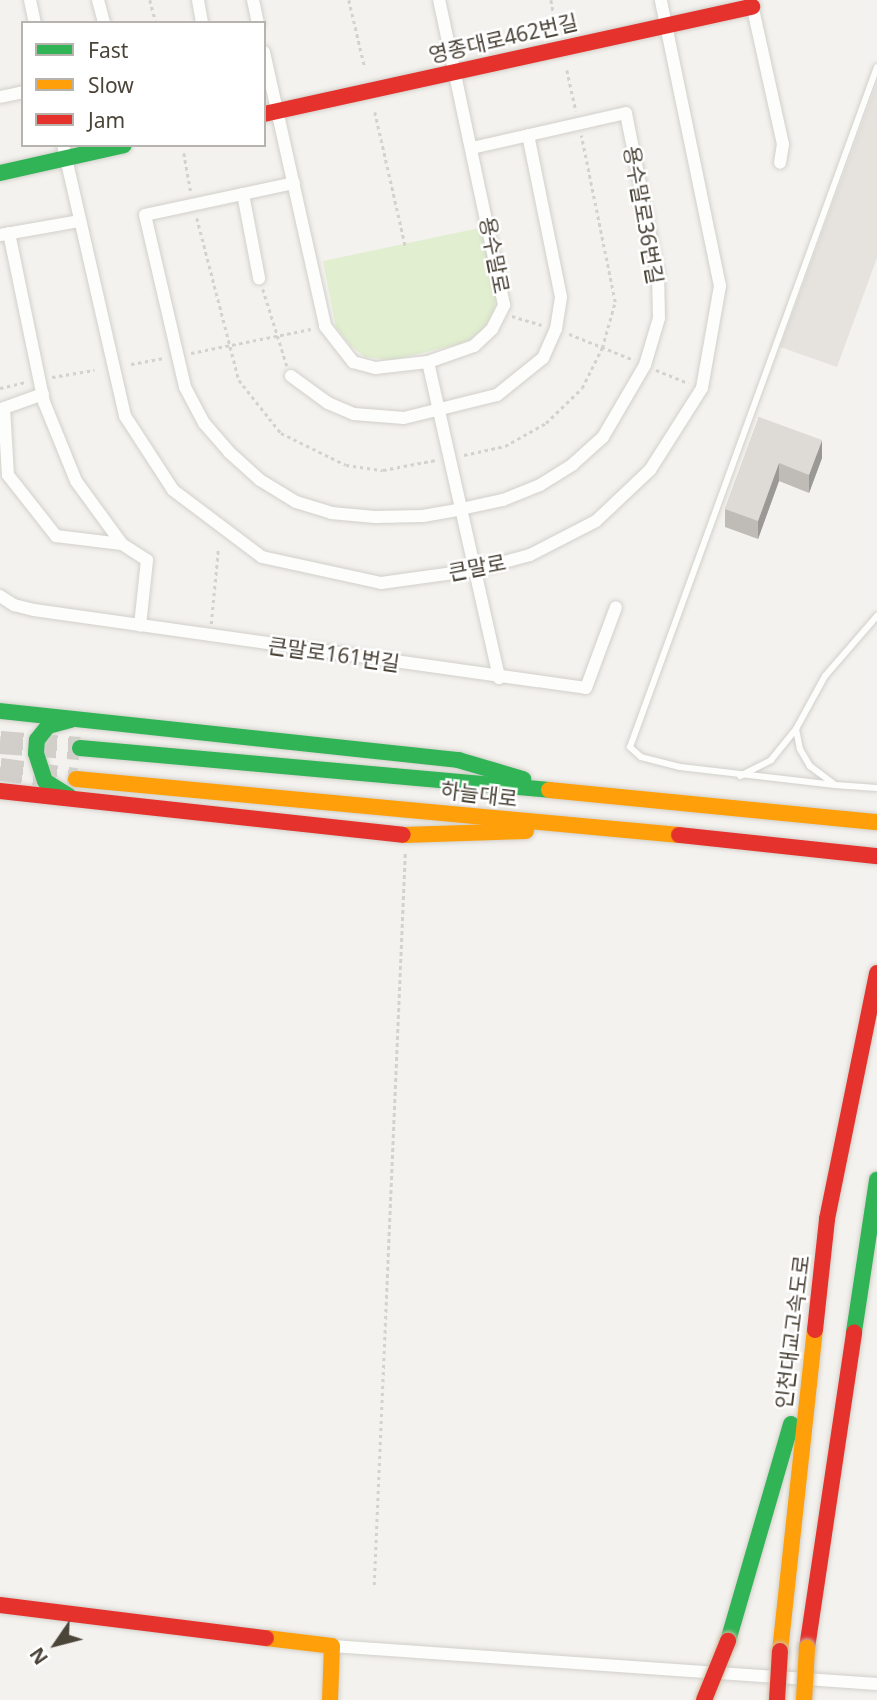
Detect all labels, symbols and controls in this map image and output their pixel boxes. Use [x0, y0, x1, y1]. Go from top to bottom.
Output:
street label: 영종대로462번길 [426, 9, 580, 67]
legend [21, 21, 266, 147]
text: Fast [88, 36, 128, 64]
text: Slow [88, 71, 134, 99]
text: Jam [88, 106, 125, 134]
street label: 용수말로36번길 [619, 144, 669, 286]
street label: 용수말로 [475, 215, 515, 295]
street label: 큰말로 [446, 549, 508, 585]
street label: 큰말로161번길 [267, 632, 401, 676]
street label: 하늘대로 [439, 777, 519, 811]
street label: 인천대교고속도로 [770, 1254, 814, 1410]
north arrow [21, 1609, 91, 1679]
text: N [24, 1642, 54, 1670]

